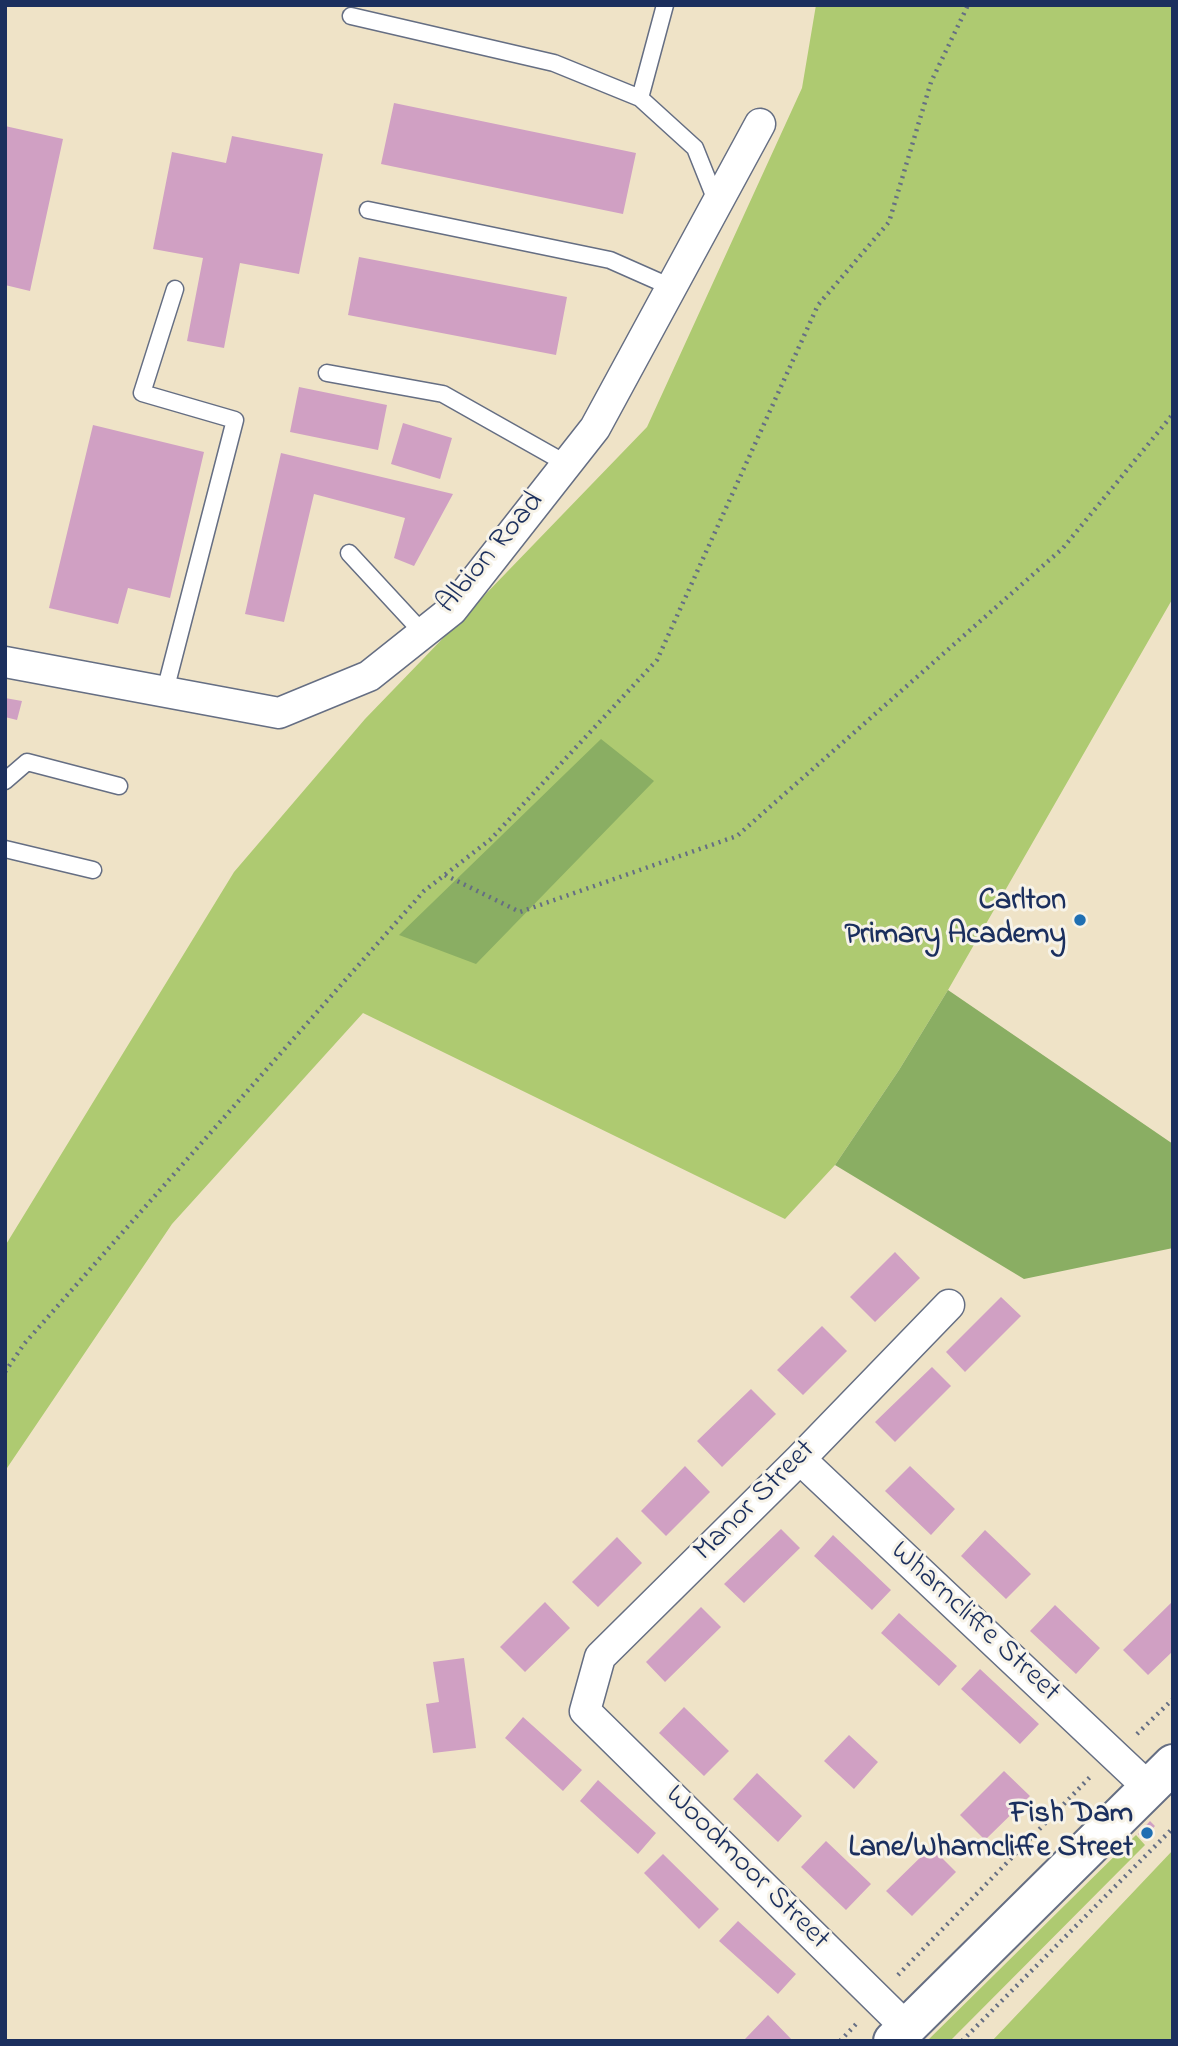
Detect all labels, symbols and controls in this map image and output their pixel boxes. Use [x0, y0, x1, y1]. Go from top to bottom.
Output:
street label: Albion Road [431, 486, 553, 622]
place label: Carlton Primary Academy [845, 885, 1066, 956]
marker: Carlton Primary Academy [1072, 912, 1088, 928]
street label: Manor Street [688, 1434, 824, 1570]
street label: Wharncliffe Street [881, 1535, 1067, 1711]
street label: Woodmoor Street [656, 1779, 836, 1959]
place label: Fish Dam Lane/Wharncliffe Street [849, 1798, 1133, 1868]
marker: Fish Dam Lane/Wharncliffe Street [1139, 1825, 1155, 1841]

